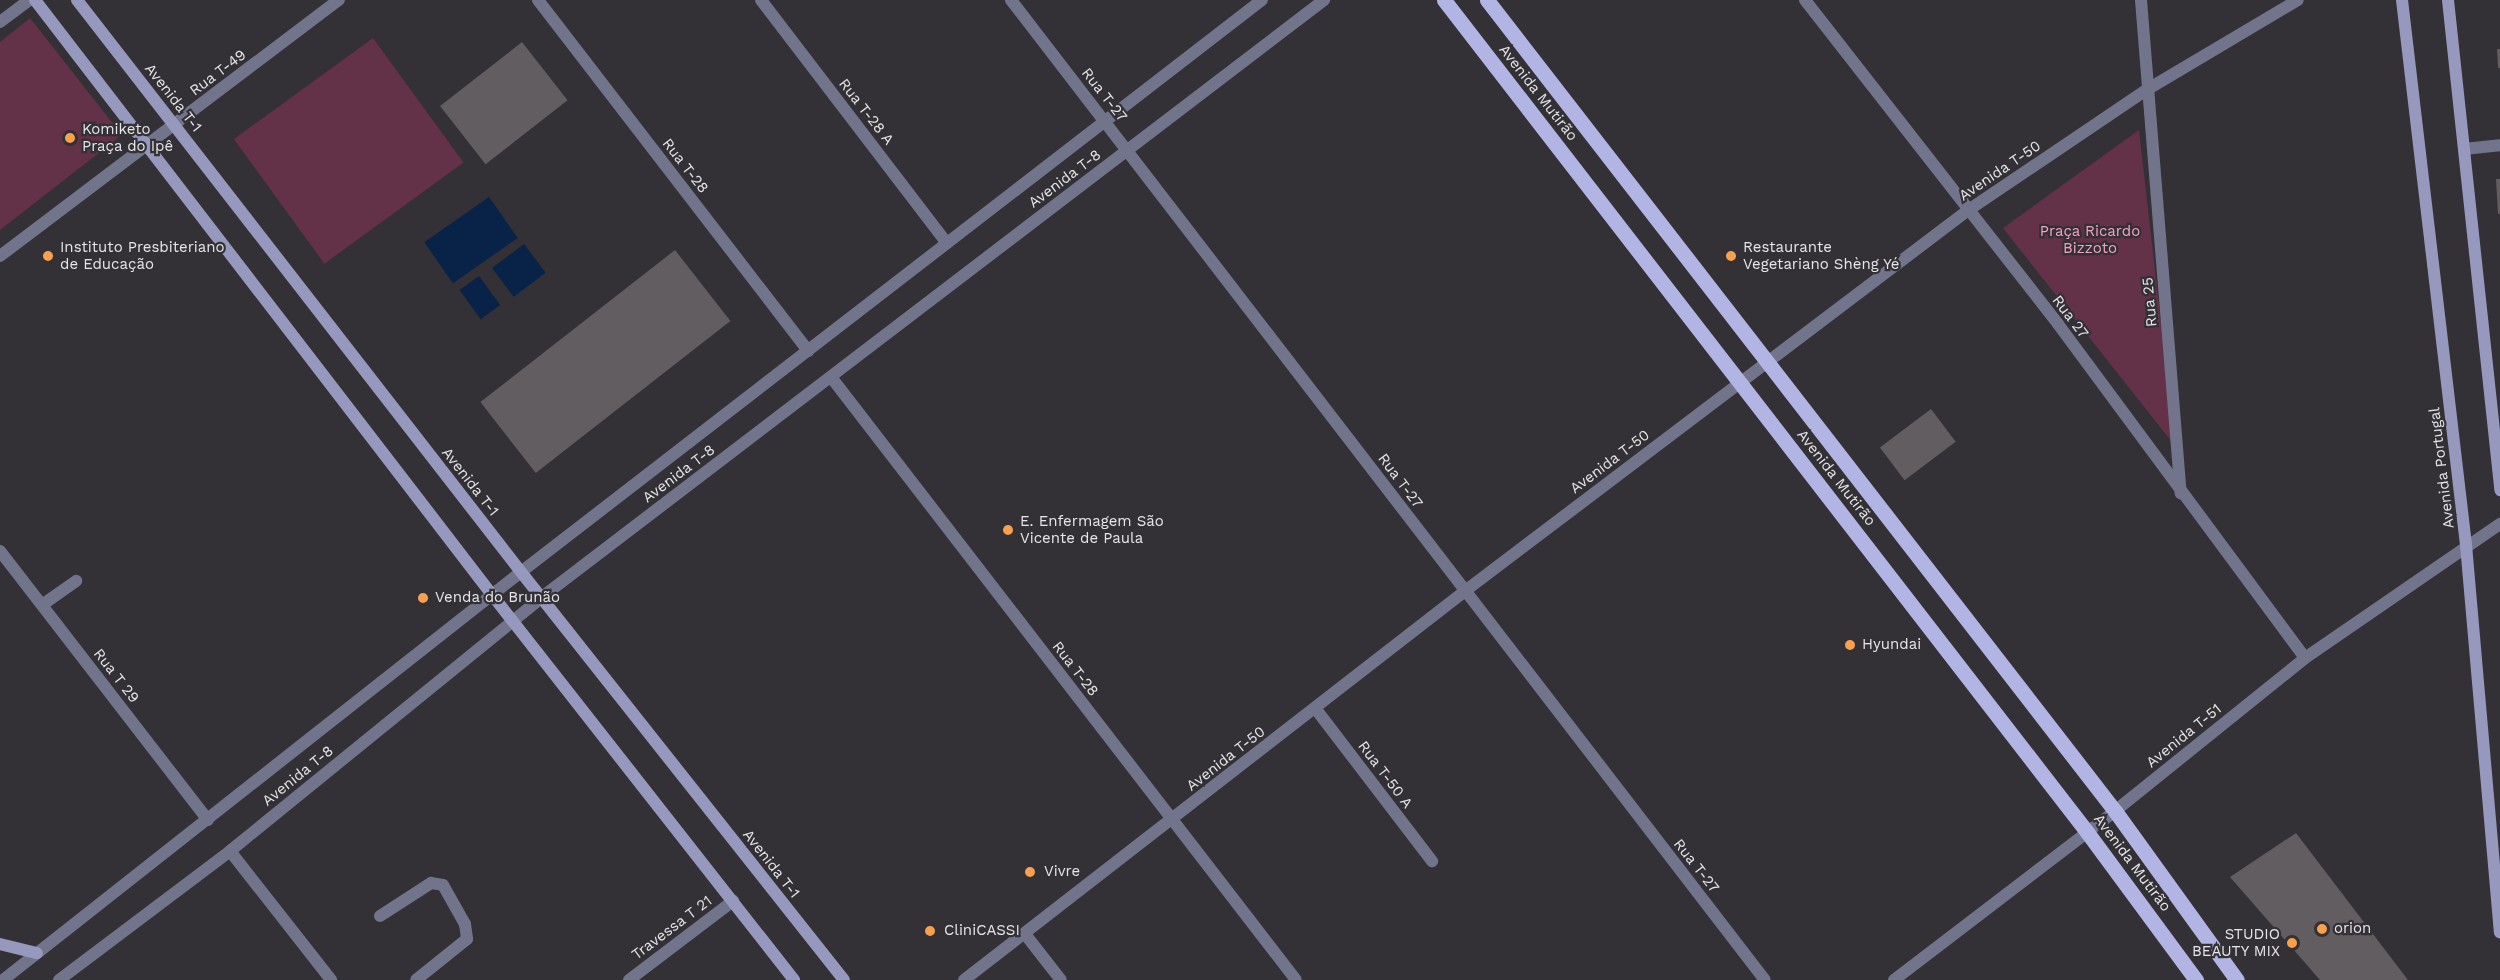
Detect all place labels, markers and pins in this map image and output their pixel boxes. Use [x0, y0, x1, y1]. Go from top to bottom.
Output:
place label: Komiketo Praça do Ipê [82, 120, 173, 155]
marker: Komiketo Praça do Ipê [63, 131, 77, 145]
place label: Instituto Presbiteriano de Educação [60, 238, 225, 273]
place label: Restaurante Vegetariano Shèng Yé [1743, 238, 1900, 273]
marker: Instituto Presbiteriano de Educação [41, 249, 55, 263]
marker: Restaurante Vegetariano Shèng Yé [1724, 249, 1738, 263]
place label: E. Enfermagem São Vicente de Paula [1020, 512, 1164, 547]
marker: E. Enfermagem São Vicente de Paula [1001, 523, 1015, 537]
place label: Venda do Brunão [435, 589, 560, 607]
marker: Venda do Brunão [416, 591, 430, 605]
place label: Hyundai [1862, 636, 1921, 654]
marker: Hyundai [1843, 638, 1857, 652]
marker: Vivre [1021, 863, 1039, 881]
place label: Vivre [1044, 863, 1080, 881]
place label: orion [2334, 920, 2371, 938]
marker: CliniCASSI [921, 922, 939, 940]
place label: CliniCASSI [944, 922, 1020, 940]
marker: orion [2315, 922, 2329, 936]
place label: STUDIO BEAUTY MIX [2191, 925, 2280, 960]
marker: STUDIO BEAUTY MIX [2285, 936, 2299, 950]

